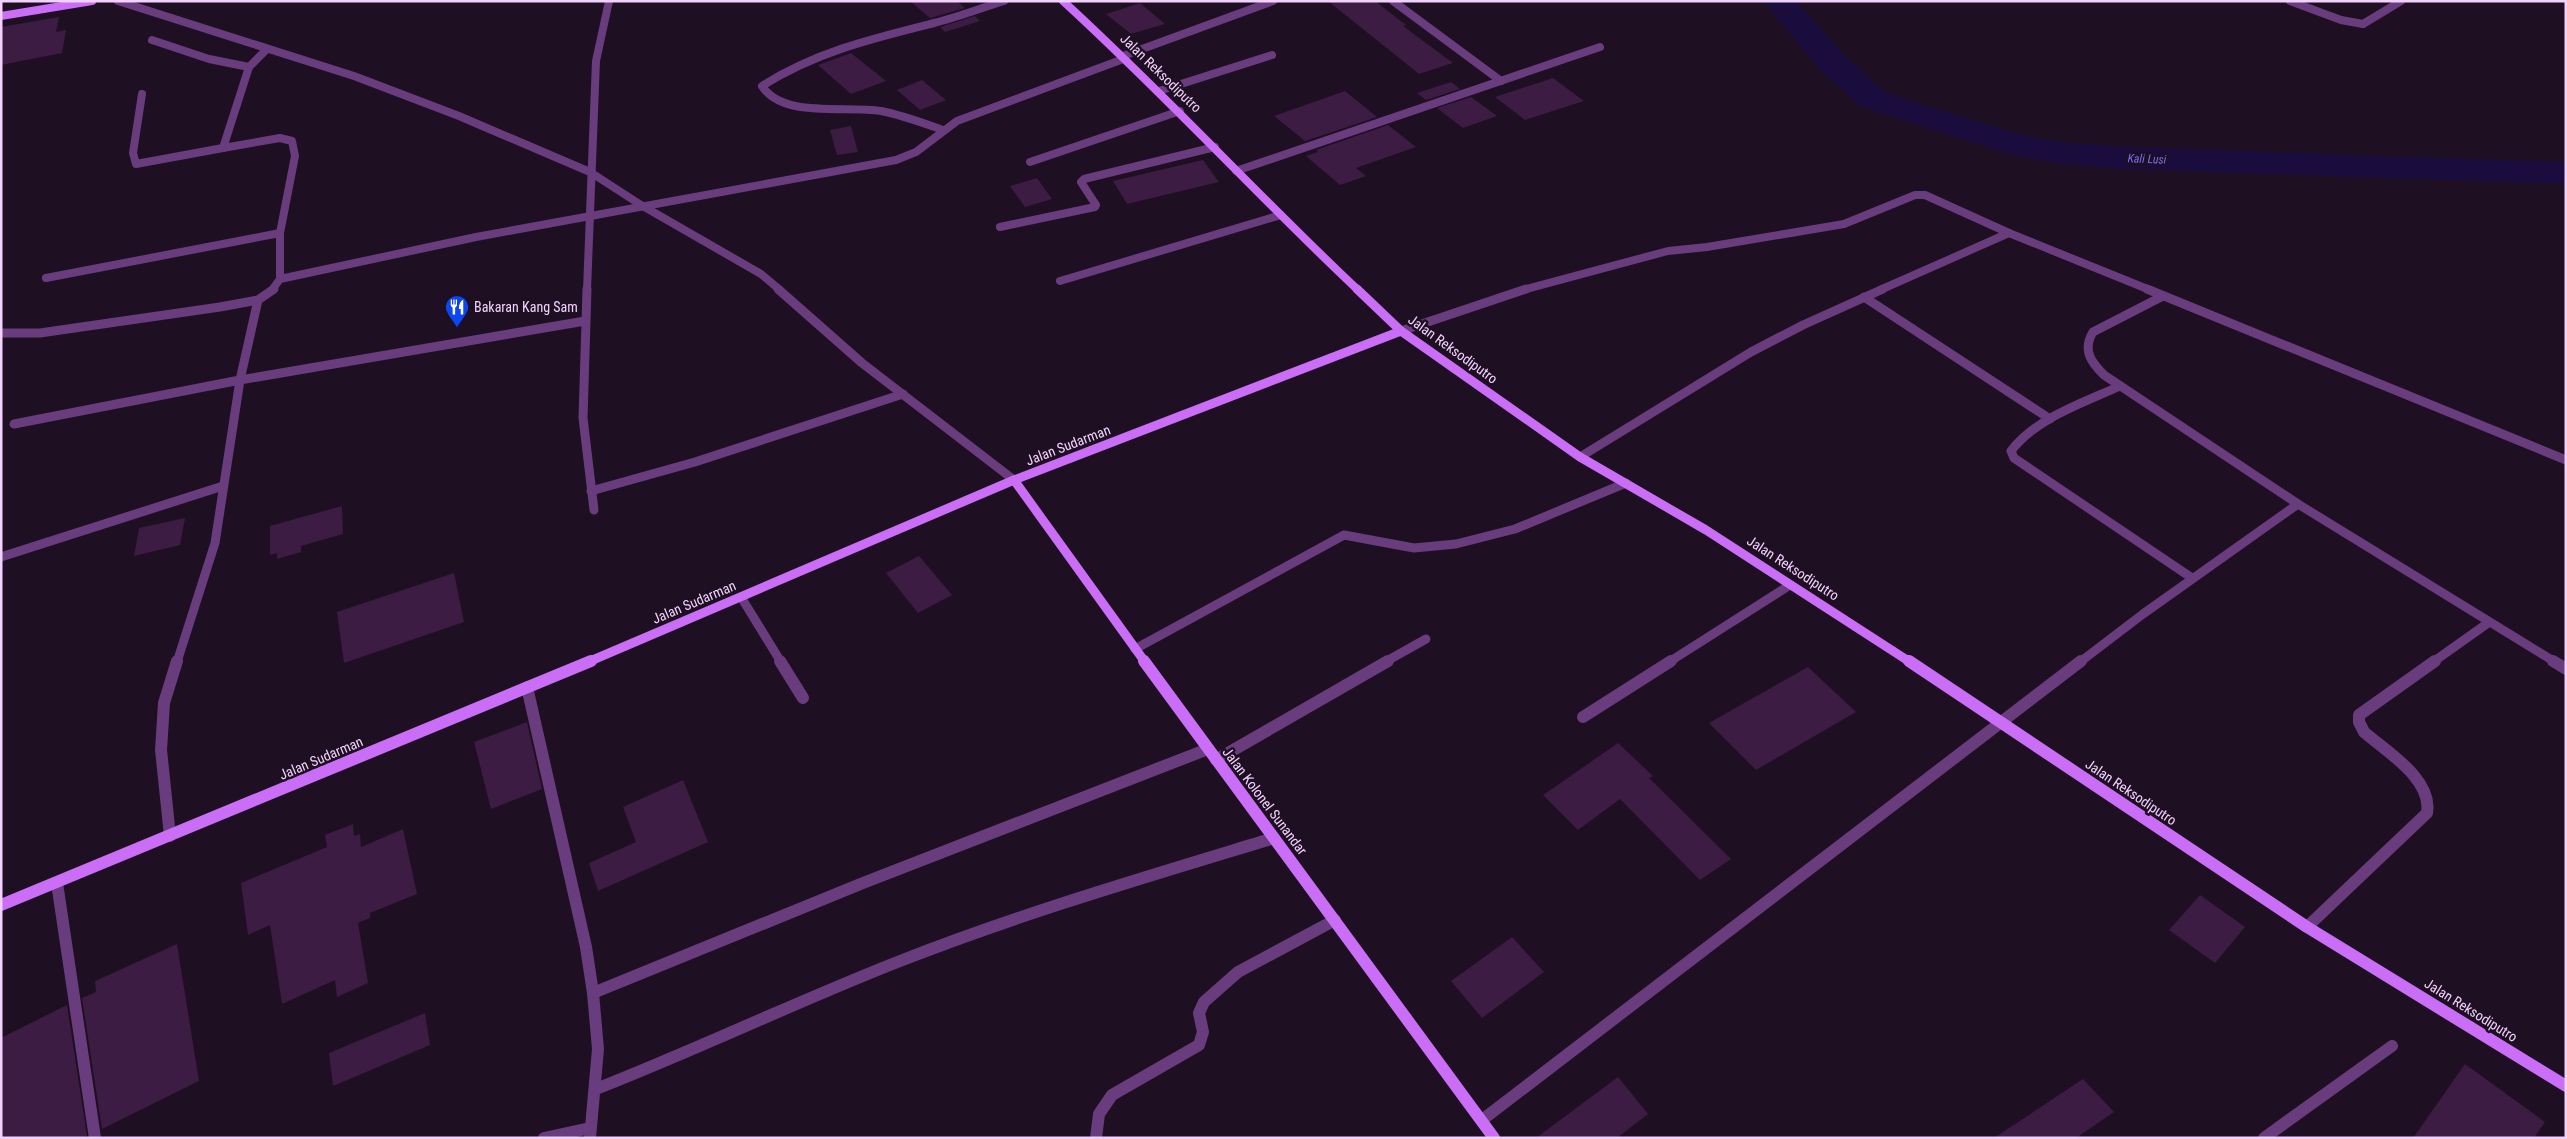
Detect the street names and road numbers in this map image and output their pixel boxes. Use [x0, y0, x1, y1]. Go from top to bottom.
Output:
street label: Jalan Reksodiputro [1117, 30, 1205, 116]
street label: Jalan Reksodiputro [1405, 311, 1501, 387]
street label: Jalan Sudarman [1023, 422, 1113, 468]
street label: Jalan Reksodiputro [1744, 532, 1842, 604]
street label: Jalan Sudarman [650, 577, 738, 627]
street label: Jalan Sudarman [277, 733, 365, 783]
street label: Jalan Kolonel Sunandar [1219, 744, 1311, 858]
street label: Jalan Reksodiputro [2082, 756, 2180, 828]
street label: Jalan Reksodiputro [2422, 975, 2520, 1045]

